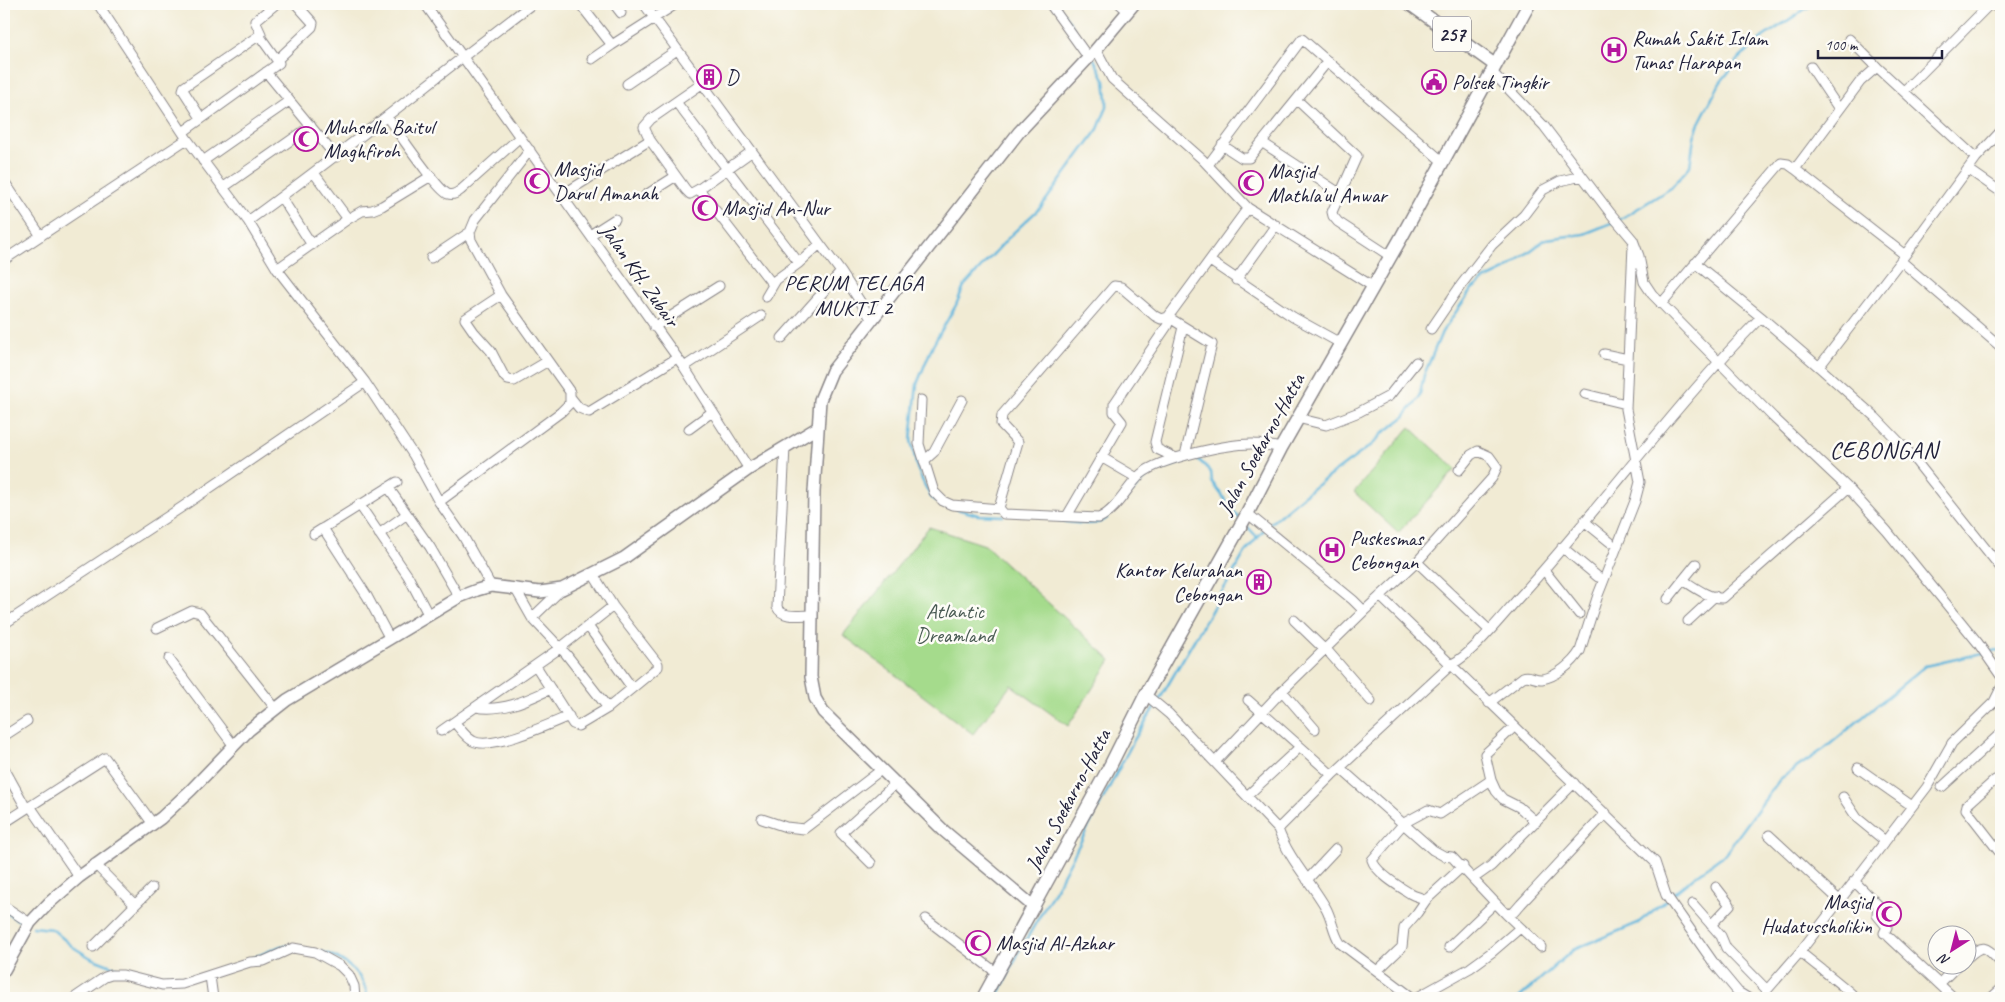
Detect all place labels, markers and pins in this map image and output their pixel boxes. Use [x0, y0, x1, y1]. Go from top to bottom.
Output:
place label: Rumah Sakit Islam Tunas Harapan [1632, 25, 1769, 75]
hospital icon: Rumah Sakit Islam Tunas Harapan [1601, 37, 1627, 63]
building icon: D [696, 64, 722, 90]
place label: D [726, 64, 740, 90]
public building icon: Polsek Tingkir [1421, 69, 1447, 95]
place label: Polsek Tingkir [1452, 69, 1551, 95]
place label: Muhsolla Baitul Maghfiroh [324, 114, 438, 164]
mosque icon: Muhsolla Baitul Maghfiroh [293, 126, 319, 152]
place label: Masjid Darul Amanah [554, 156, 660, 206]
place label: Masjid Mathla'ul Anwar [1268, 158, 1389, 208]
mosque icon: Masjid Darul Amanah [524, 168, 550, 194]
mosque icon: Masjid Mathla'ul Anwar [1238, 170, 1264, 196]
mosque icon: Masjid An-Nur [692, 195, 718, 221]
place label: Masjid An-Nur [722, 195, 832, 221]
place label: Puskesmas Cebongan [1350, 525, 1425, 575]
hospital icon: Puskesmas Cebongan [1319, 537, 1345, 563]
place label: Kantor Kelurahan Cebongan [1115, 557, 1243, 607]
building icon: Kantor Kelurahan Cebongan [1246, 569, 1272, 595]
place label: Masjid Hudatussholikin [1761, 889, 1875, 939]
mosque icon: Masjid Hudatussholikin [1876, 901, 1902, 927]
mosque icon: Masjid Al-Azhar [965, 930, 991, 956]
place label: Masjid Al-Azhar [996, 930, 1115, 956]

